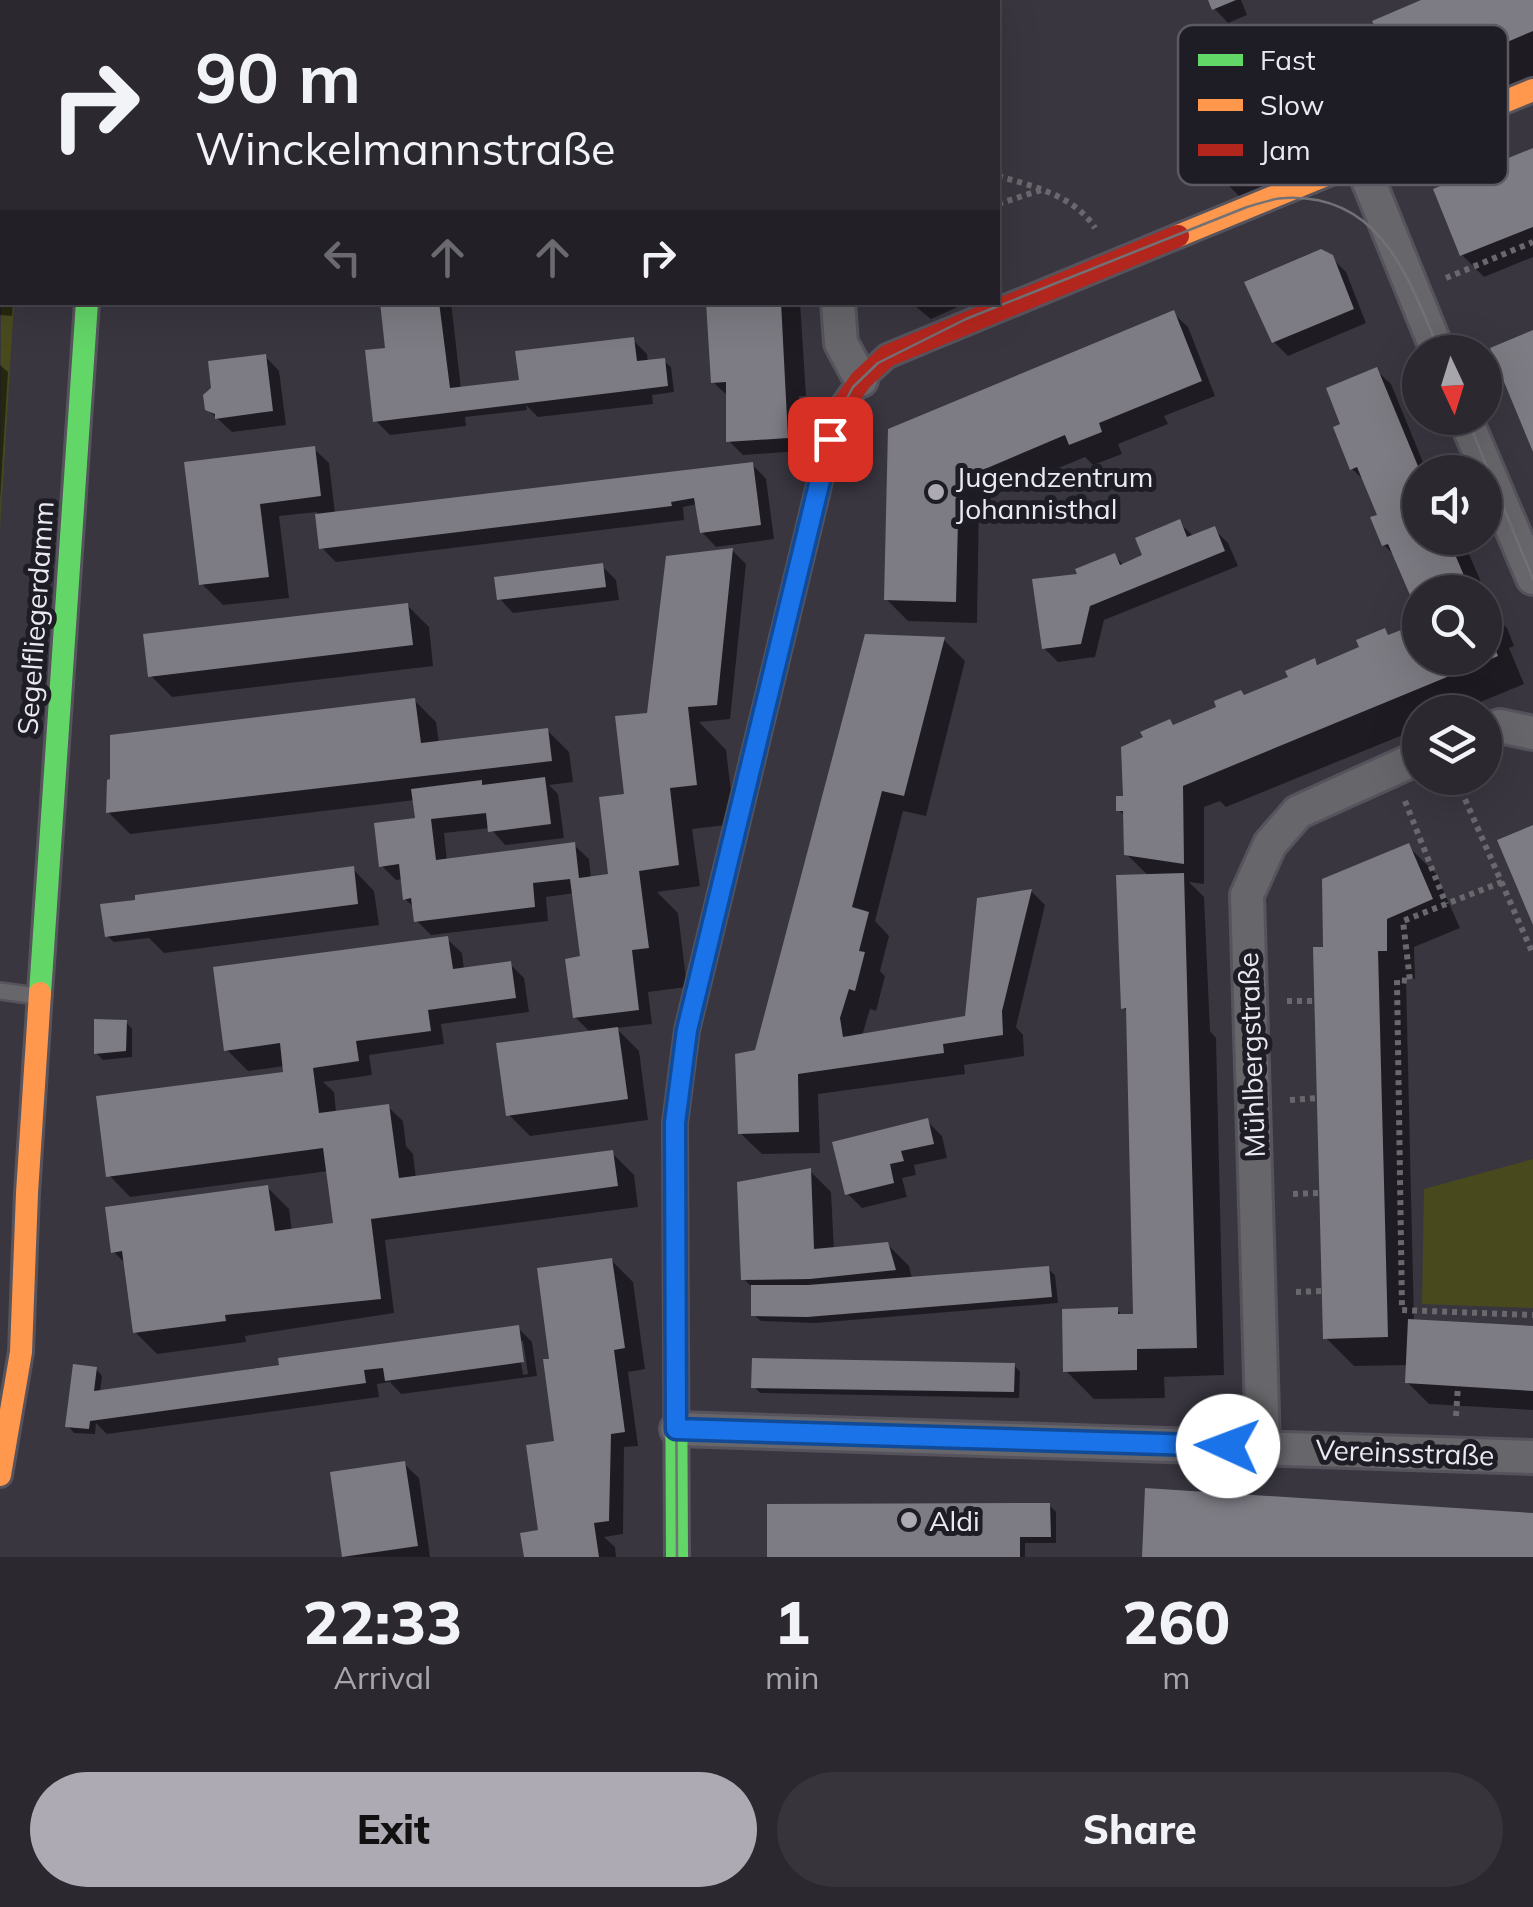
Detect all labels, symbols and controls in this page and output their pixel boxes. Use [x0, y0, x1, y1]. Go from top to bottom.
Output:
legend [1178, 25, 1508, 185]
text: 90 m [195, 33, 361, 121]
icon: right [30, 40, 160, 170]
text: Fast [1260, 42, 1316, 77]
text: Slow [1260, 87, 1324, 122]
text: Winckelmannstraße [195, 120, 615, 176]
text: Jam [1260, 132, 1311, 167]
icon: left [315, 230, 370, 285]
icon: ahead [420, 230, 475, 285]
icon: ahead [525, 230, 580, 285]
icon: right [630, 230, 685, 285]
north arrow [1402, 335, 1502, 435]
map controls [1402, 335, 1502, 795]
pin [788, 397, 873, 482]
icon: arrive [803, 412, 858, 467]
button: sound [1402, 455, 1502, 555]
place label: Jugendzentrum Johannisthal [956, 459, 1153, 526]
marker: Jugendzentrum Johannisthal [925, 481, 947, 503]
street label: Segelfliegerdamm [9, 500, 61, 736]
button: search [1402, 575, 1502, 675]
button: layers [1402, 695, 1502, 795]
street label: Mühlbergstraße [1230, 952, 1272, 1158]
position arrow [1176, 1394, 1280, 1498]
street label: Vereinsstraße [1315, 1431, 1495, 1473]
place label: Aldi [929, 1503, 980, 1538]
marker: Aldi [898, 1509, 920, 1531]
text: 22:33 [303, 1584, 462, 1659]
text: 1 [774, 1584, 810, 1659]
text: 260 [1122, 1584, 1230, 1659]
text: Arrival [334, 1657, 431, 1697]
text: min [765, 1657, 820, 1697]
text: m [1162, 1657, 1190, 1697]
button: Exit [30, 1772, 757, 1887]
button: Share [777, 1772, 1503, 1887]

